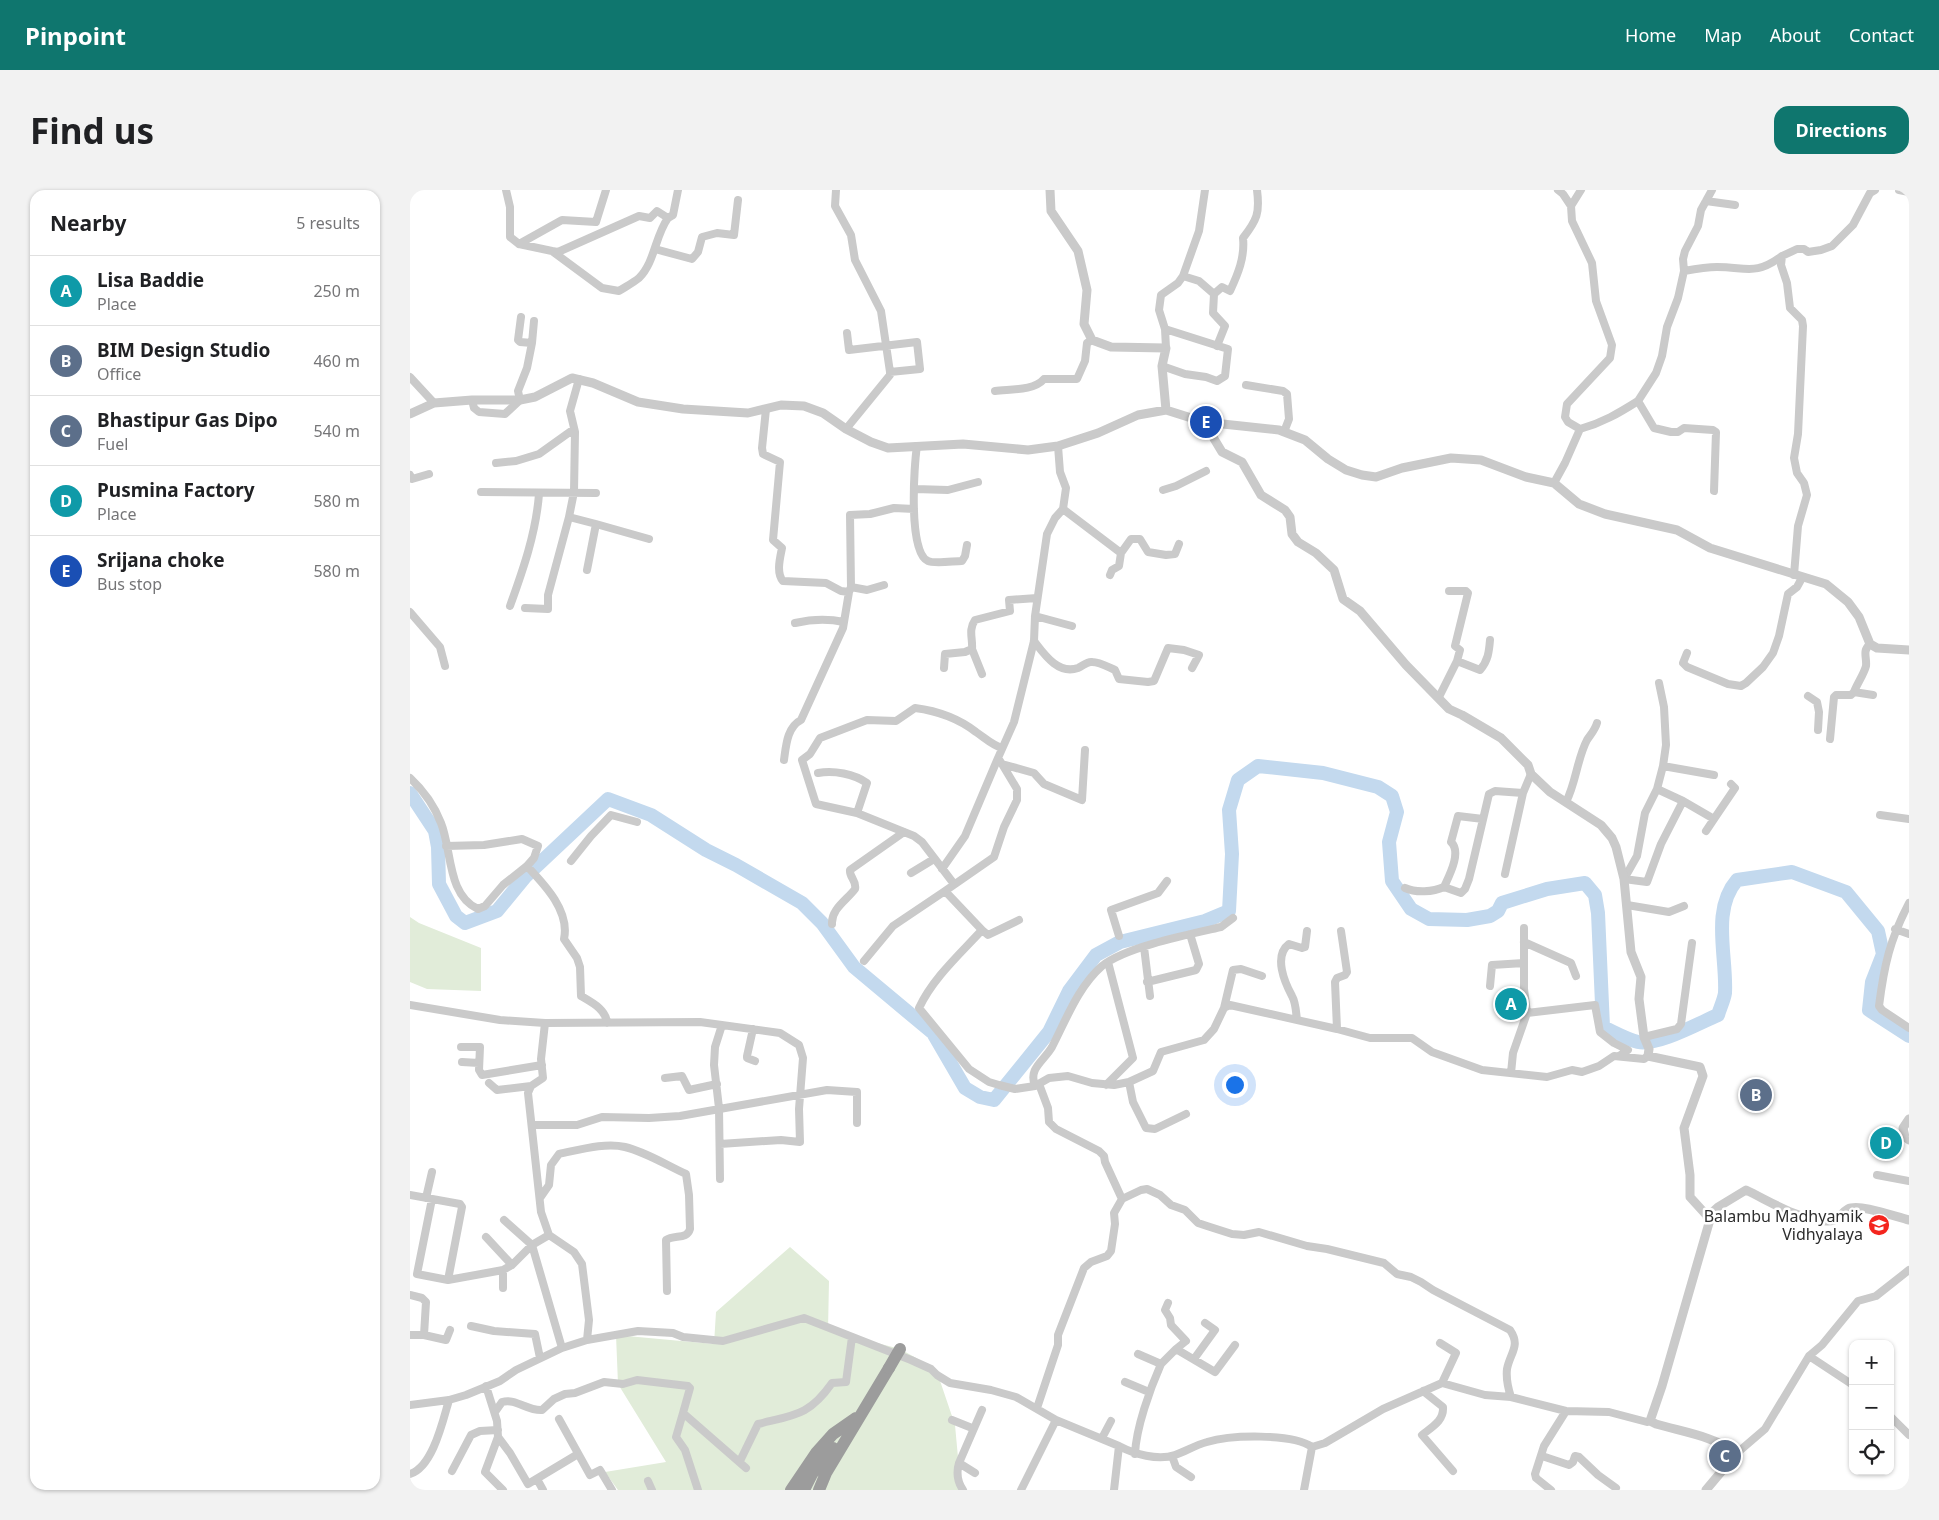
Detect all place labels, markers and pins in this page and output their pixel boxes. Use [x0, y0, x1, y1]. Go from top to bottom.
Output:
pin: E [1190, 403, 1222, 441]
pin: A [1495, 985, 1527, 1023]
pin: B [1740, 1076, 1772, 1114]
pin: D [1870, 1124, 1902, 1162]
place label: Balambu Madhyamik Vidhyalaya [1704, 1205, 1863, 1245]
school or university icon: Balambu Madhyamik Vidhyalaya [1867, 1213, 1891, 1237]
pin: C [1709, 1437, 1741, 1475]

